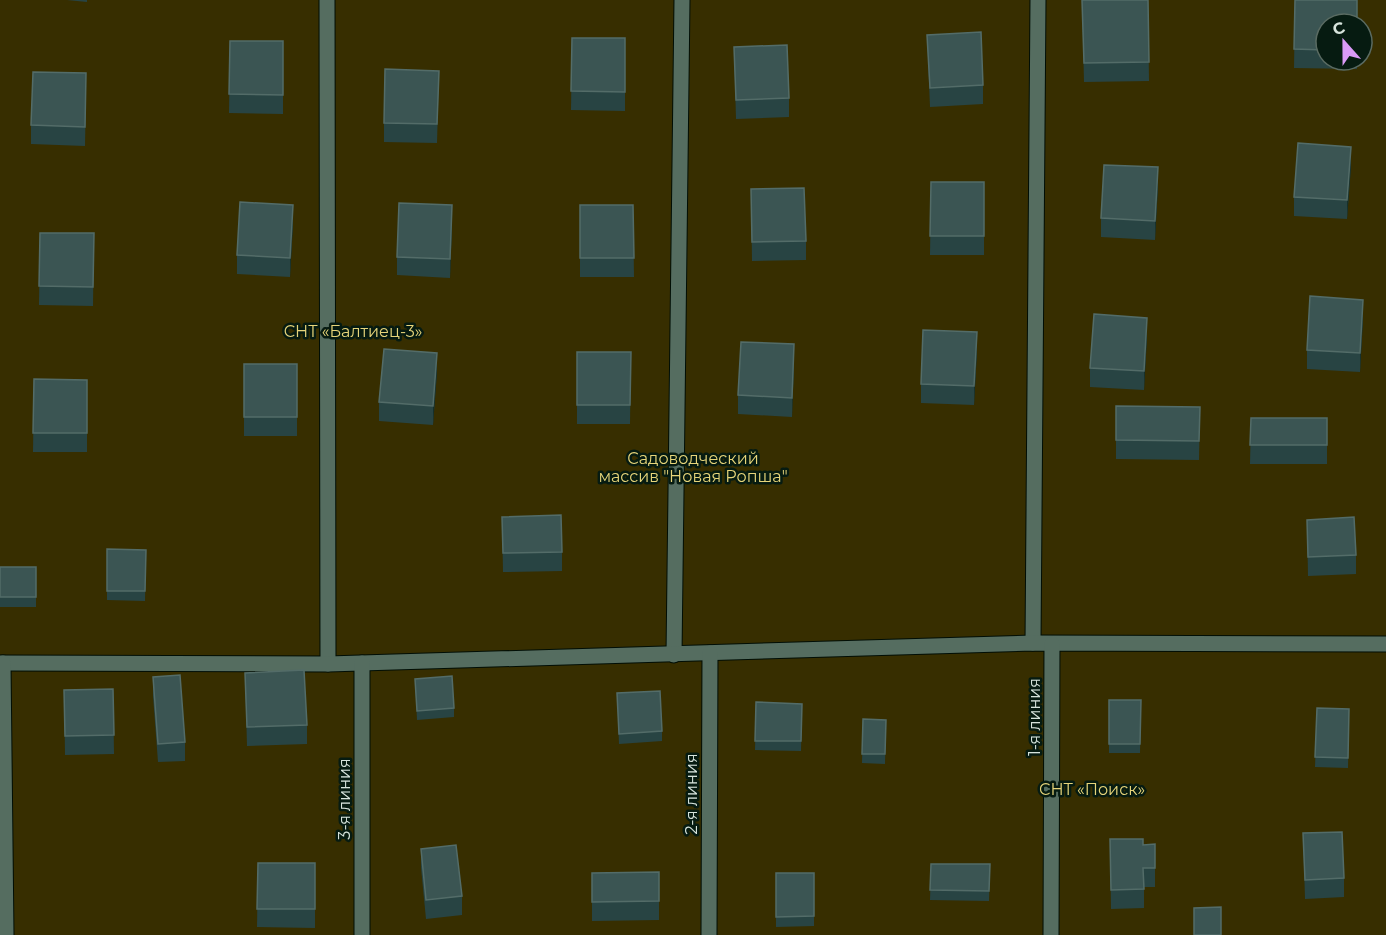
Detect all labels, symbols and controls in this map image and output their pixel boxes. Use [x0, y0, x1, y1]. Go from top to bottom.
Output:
north arrow [1314, 12, 1374, 72]
text: С [1330, 17, 1348, 39]
park label: СНТ «Балтиец-3» [284, 322, 422, 341]
park label: Садоводческий массив "Новая Ропша" [598, 449, 788, 486]
street label: 1-я линия [1025, 678, 1044, 756]
street label: 2-я линия [682, 753, 701, 835]
street label: 3-я линия [335, 758, 354, 840]
park label: СНТ «Поиск» [1039, 780, 1145, 799]

